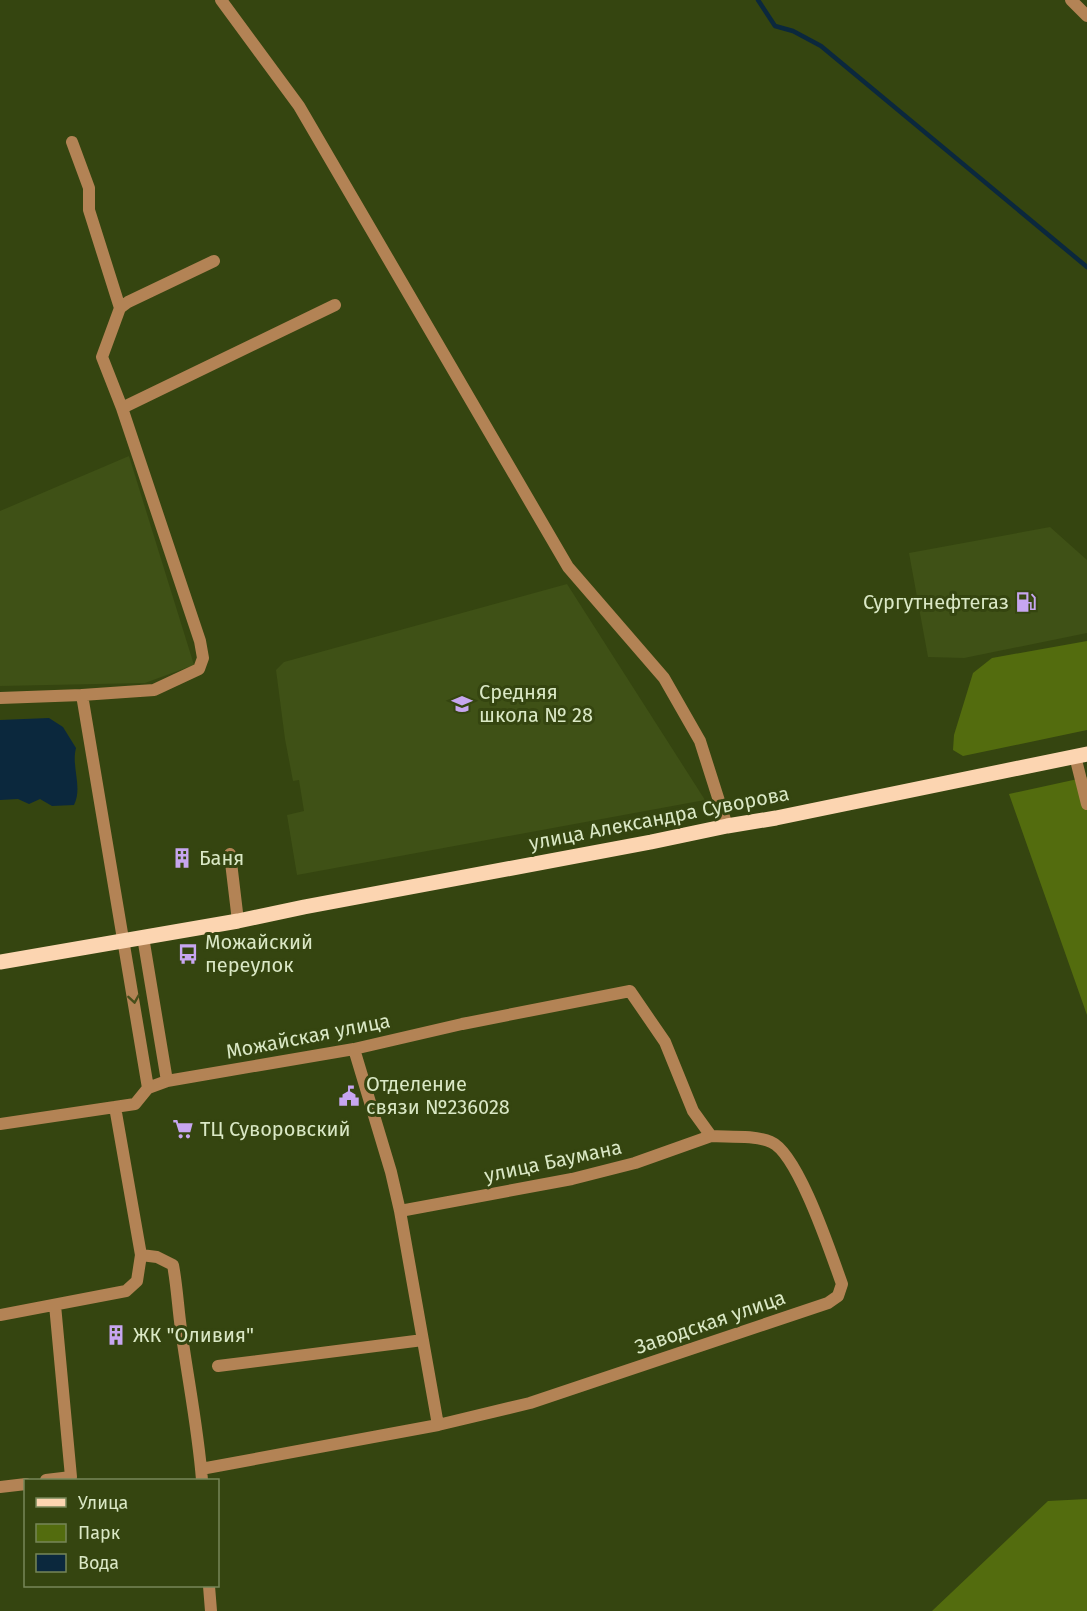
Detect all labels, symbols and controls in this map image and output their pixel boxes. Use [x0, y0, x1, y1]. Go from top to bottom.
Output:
place label: Сургутнефтегаз [863, 590, 1009, 614]
fuel station icon: Сургутнефтегаз [1014, 590, 1038, 614]
place label: Средняя школа № 28 [479, 680, 593, 727]
school or university icon: Средняя школа № 28 [450, 692, 474, 716]
street label: улица Александра Суворова [527, 781, 791, 855]
building icon: Баня [170, 846, 194, 870]
place label: Баня [199, 846, 244, 870]
place label: Можайский переулок [205, 930, 313, 977]
bus stop icon: Можайский переулок [176, 942, 200, 966]
one-way arrow [127, 994, 139, 1003]
street label: Можайская улица [224, 1008, 392, 1064]
place label: Отделение связи №236028 [366, 1072, 510, 1119]
public building icon: Отделение связи №236028 [337, 1084, 361, 1108]
supermarket icon: ТЦ Суворовский [171, 1117, 195, 1141]
place label: ТЦ Суворовский [200, 1117, 351, 1141]
street label: улица Баумана [482, 1135, 624, 1187]
street label: Заводская улица [632, 1285, 788, 1359]
building icon: ЖК "Оливия" [104, 1323, 128, 1347]
place label: ЖК "Оливия" [133, 1323, 254, 1347]
legend [24, 1479, 219, 1587]
text: Улица [78, 1492, 128, 1514]
text: Парк [78, 1522, 121, 1544]
text: Вода [78, 1552, 119, 1574]

